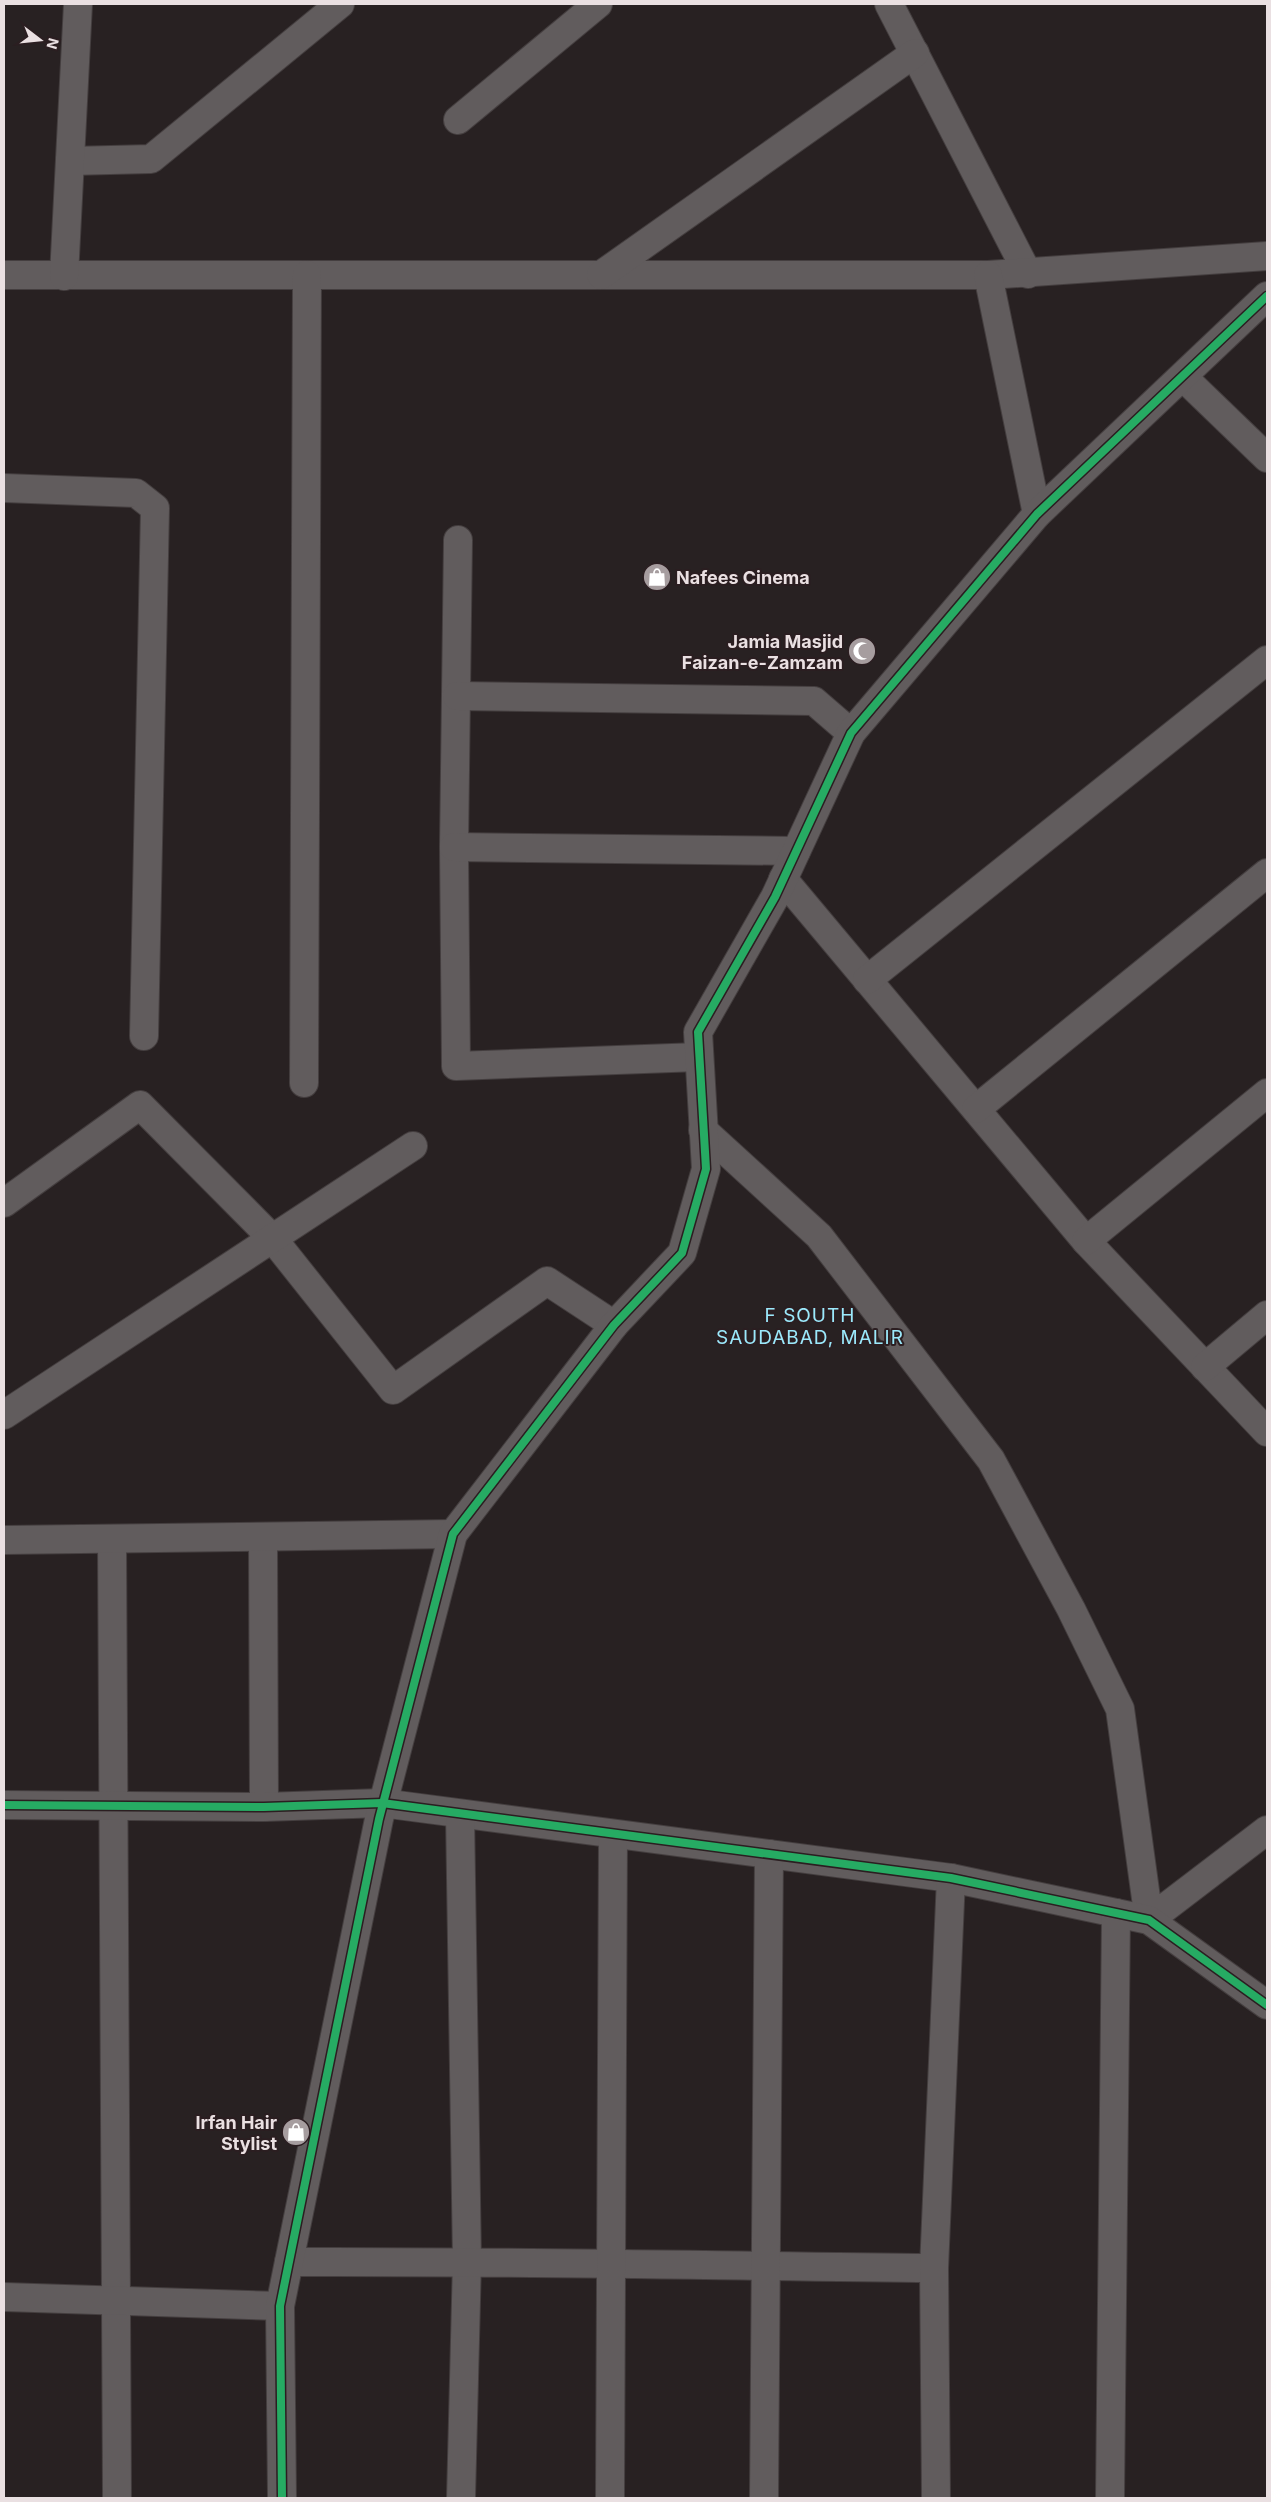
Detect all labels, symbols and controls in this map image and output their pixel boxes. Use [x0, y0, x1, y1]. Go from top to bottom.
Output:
north arrow [15, 15, 65, 65]
text: N [43, 36, 63, 51]
shop icon: Nafees Cinema [642, 562, 672, 592]
place label: Nafees Cinema [676, 567, 810, 588]
place label: Jamia Masjid Faizan-e-Zamzam [682, 631, 843, 673]
mosque icon: Jamia Masjid Faizan-e-Zamzam [847, 636, 877, 666]
district label: F SOUTH SAUDABAD, MALIR [716, 1304, 904, 1349]
place label: Irfan Hair Stylist [195, 2112, 277, 2154]
shop icon: Irfan Hair Stylist [281, 2117, 311, 2147]

